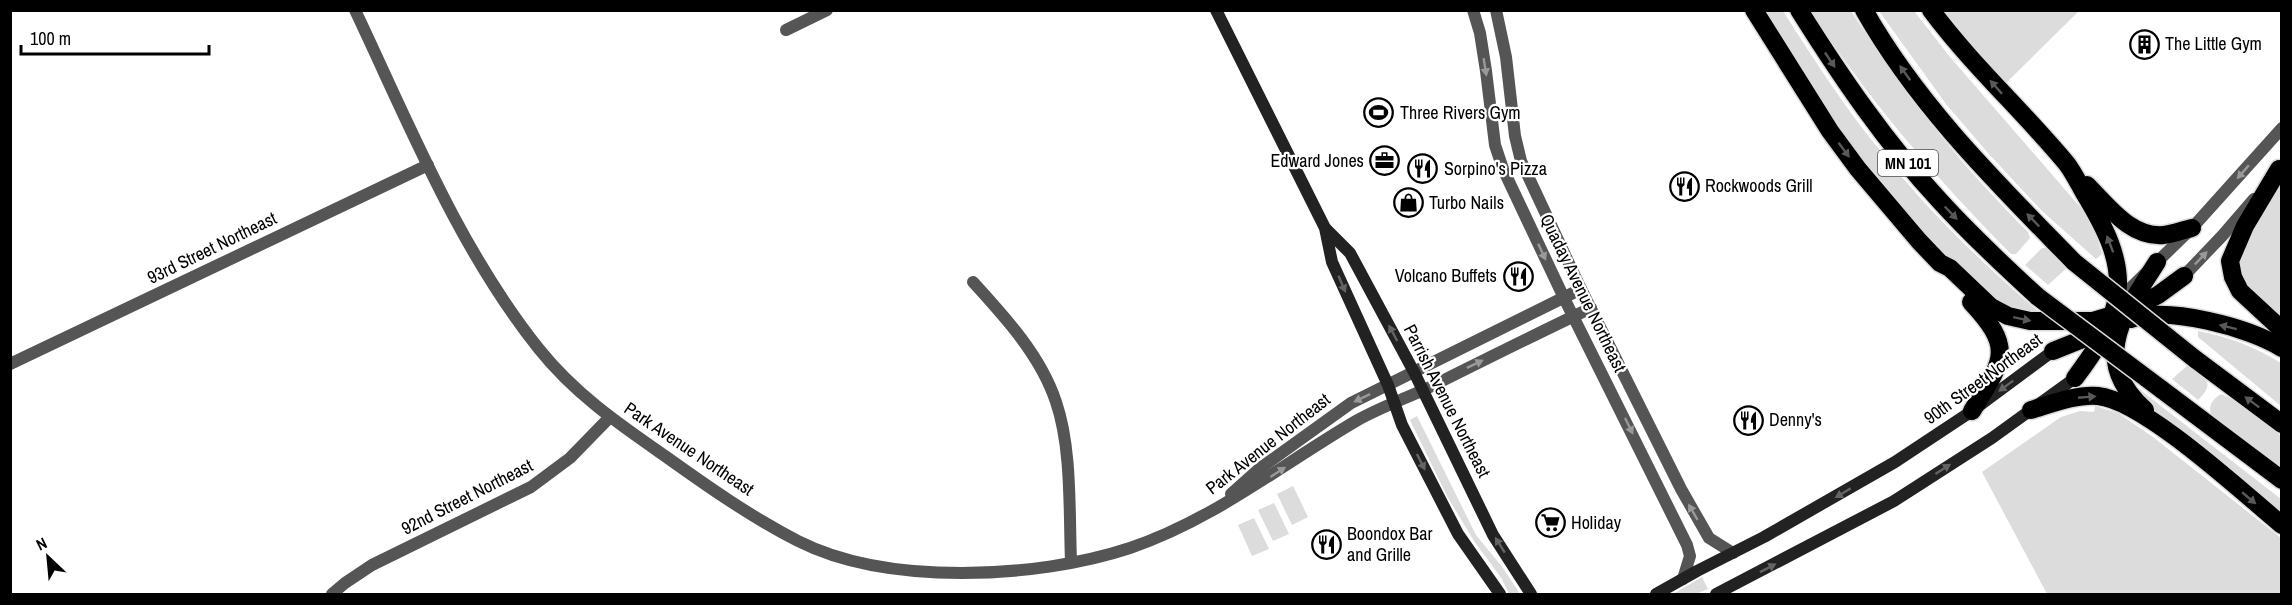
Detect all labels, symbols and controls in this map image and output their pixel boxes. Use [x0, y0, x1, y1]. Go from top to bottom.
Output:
scale bar [21, 18, 208, 56]
text: 100 m [30, 26, 71, 51]
building icon: The Little Gym [2128, 28, 2160, 60]
place label: The Little Gym [2165, 31, 2262, 56]
one-way arrow [1825, 51, 1836, 68]
one-way arrow [1481, 58, 1490, 77]
one-way arrow [1899, 66, 1911, 82]
one-way arrow [1989, 80, 2003, 95]
sports icon: Three Rivers Gym [1363, 97, 1395, 129]
place label: Three Rivers Gym [1400, 100, 1521, 125]
one-way arrow [1838, 141, 1850, 157]
office icon: Edward Jones [1369, 145, 1401, 177]
place label: Edward Jones [1270, 148, 1364, 173]
road number: MN 101 [1878, 150, 1938, 176]
restaurant icon: Sorpino's Pizza [1407, 153, 1439, 185]
place label: Sorpino's Pizza [1444, 156, 1547, 181]
one-way arrow [2237, 164, 2250, 180]
restaurant icon: Rockwoods Grill [1668, 170, 1700, 202]
place label: Rockwoods Grill [1705, 173, 1812, 198]
shop icon: Turbo Nails [1392, 187, 1424, 219]
place label: Turbo Nails [1429, 190, 1504, 215]
street label: 93rd Street Northeast [143, 205, 281, 290]
one-way arrow [1944, 205, 1958, 220]
street label: Quaday Avenue Northeast [1534, 210, 1633, 376]
one-way arrow [2026, 213, 2040, 228]
one-way arrow [2105, 235, 2114, 253]
one-way arrow [1538, 243, 1547, 260]
one-way arrow [2194, 251, 2208, 266]
restaurant icon: Volcano Buffets [1502, 260, 1534, 292]
place label: Volcano Buffets [1395, 263, 1497, 288]
one-way arrow [1337, 276, 1347, 294]
one-way arrow [2013, 314, 2031, 324]
street label: Parrish Avenue Northeast [1398, 320, 1497, 482]
one-way arrow [2218, 321, 2237, 331]
one-way arrow [1388, 325, 1398, 342]
street label: 90th Street Northeast [1919, 327, 2047, 430]
one-way arrow [1467, 360, 1484, 369]
one-way arrow [1998, 379, 2014, 392]
street label: Park Avenue Northeast [1200, 387, 1335, 500]
one-way arrow [2078, 392, 2097, 402]
one-way arrow [1353, 393, 1370, 403]
street label: Park Avenue Northeast [619, 396, 759, 501]
one-way arrow [2244, 396, 2260, 408]
restaurant icon: Denny's [1732, 404, 1764, 436]
place label: Denny's [1769, 407, 1822, 432]
one-way arrow [1624, 418, 1634, 435]
street label: 92nd Street Northeast [397, 453, 537, 540]
one-way arrow [1416, 454, 1426, 471]
one-way arrow [1935, 464, 1951, 475]
one-way arrow [1270, 467, 1286, 478]
one-way arrow [1834, 488, 1851, 498]
one-way arrow [2241, 491, 2256, 504]
one-way arrow [1688, 504, 1699, 520]
supermarket icon: Holiday [1534, 507, 1566, 539]
place label: Holiday [1571, 510, 1622, 535]
place label: Boondox Bar and Grille [1347, 521, 1432, 567]
north arrow [18, 527, 78, 587]
restaurant icon: Boondox Bar and Grille [1310, 528, 1342, 560]
text: N [32, 532, 51, 555]
one-way arrow [1494, 537, 1505, 553]
one-way arrow [1760, 563, 1777, 573]

